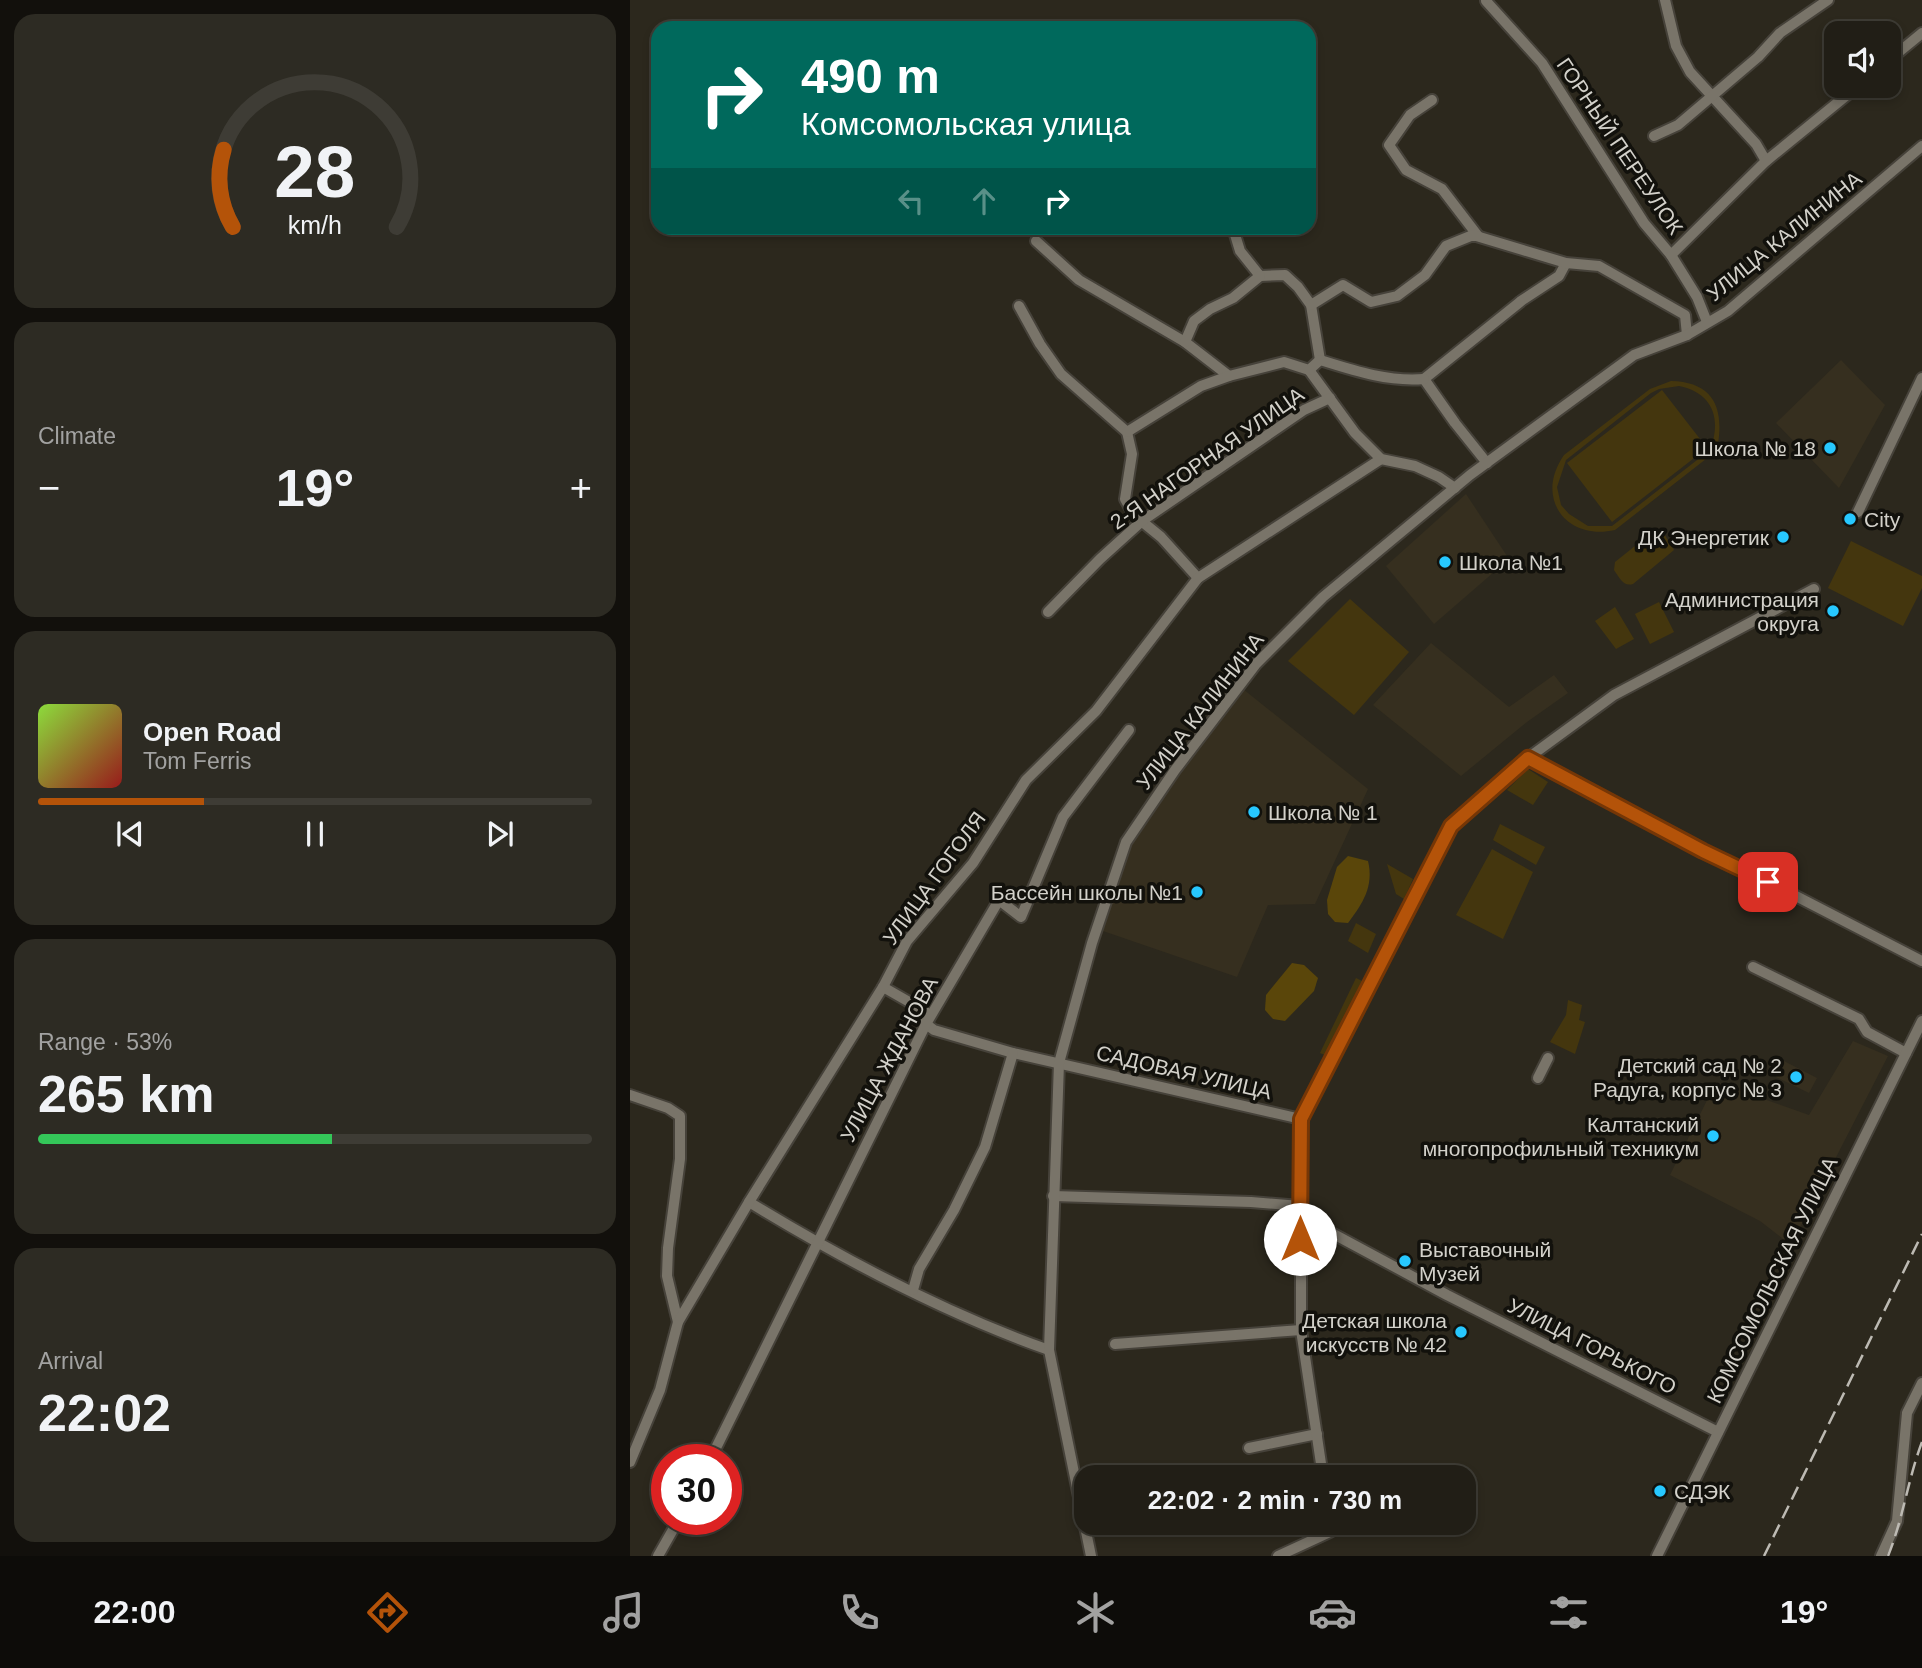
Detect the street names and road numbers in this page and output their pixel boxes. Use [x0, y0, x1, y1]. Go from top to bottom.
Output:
street label: ГОРНЫЙ ПЕРЕУЛОК [1552, 54, 1688, 239]
street label: УЛИЦА КАЛИНИНА [1702, 167, 1866, 305]
street label: 2-Я НАГОРНАЯ УЛИЦА [1106, 382, 1308, 534]
street label: УЛИЦА КАЛИНИНА [1132, 628, 1268, 794]
street label: УЛИЦА ГОГОЛЯ [878, 807, 990, 949]
street label: УЛИЦА ЖДАНОВА [836, 973, 942, 1145]
street label: САДОВАЯ УЛИЦА [1094, 1041, 1274, 1103]
street label: КОМСОМОЛЬСКАЯ УЛИЦА [1702, 1153, 1842, 1407]
street label: УЛИЦА ГОРЬКОГО [1504, 1294, 1680, 1398]

